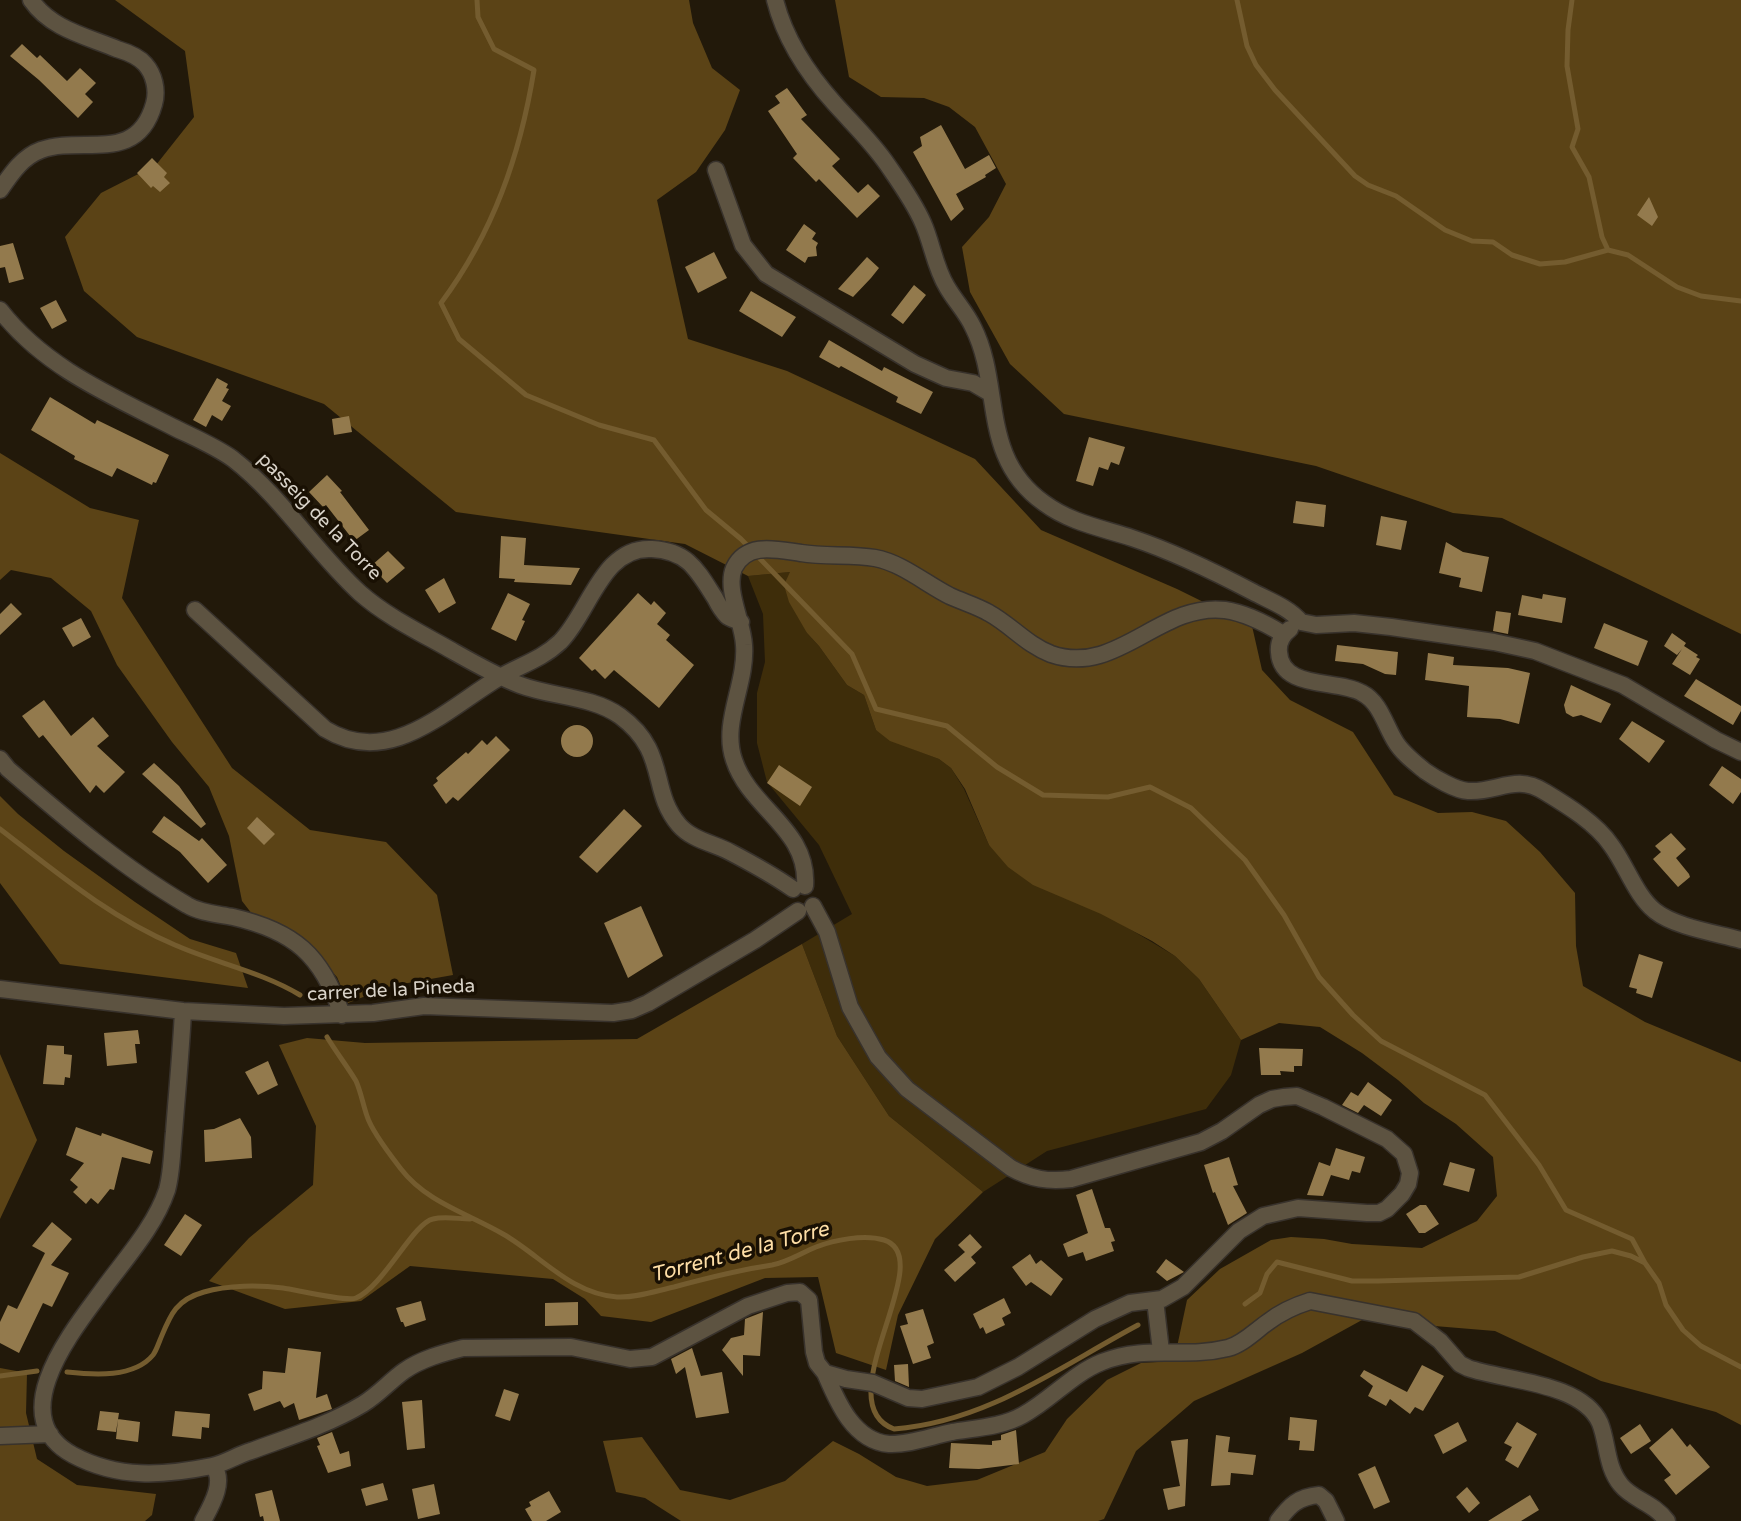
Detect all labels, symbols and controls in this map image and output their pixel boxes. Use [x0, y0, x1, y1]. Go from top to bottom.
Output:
street label: passeig de la Torre [252, 449, 386, 585]
street label: carrer de la Pineda [306, 975, 476, 1007]
water label: Torrent de la Torre [648, 1217, 832, 1289]

